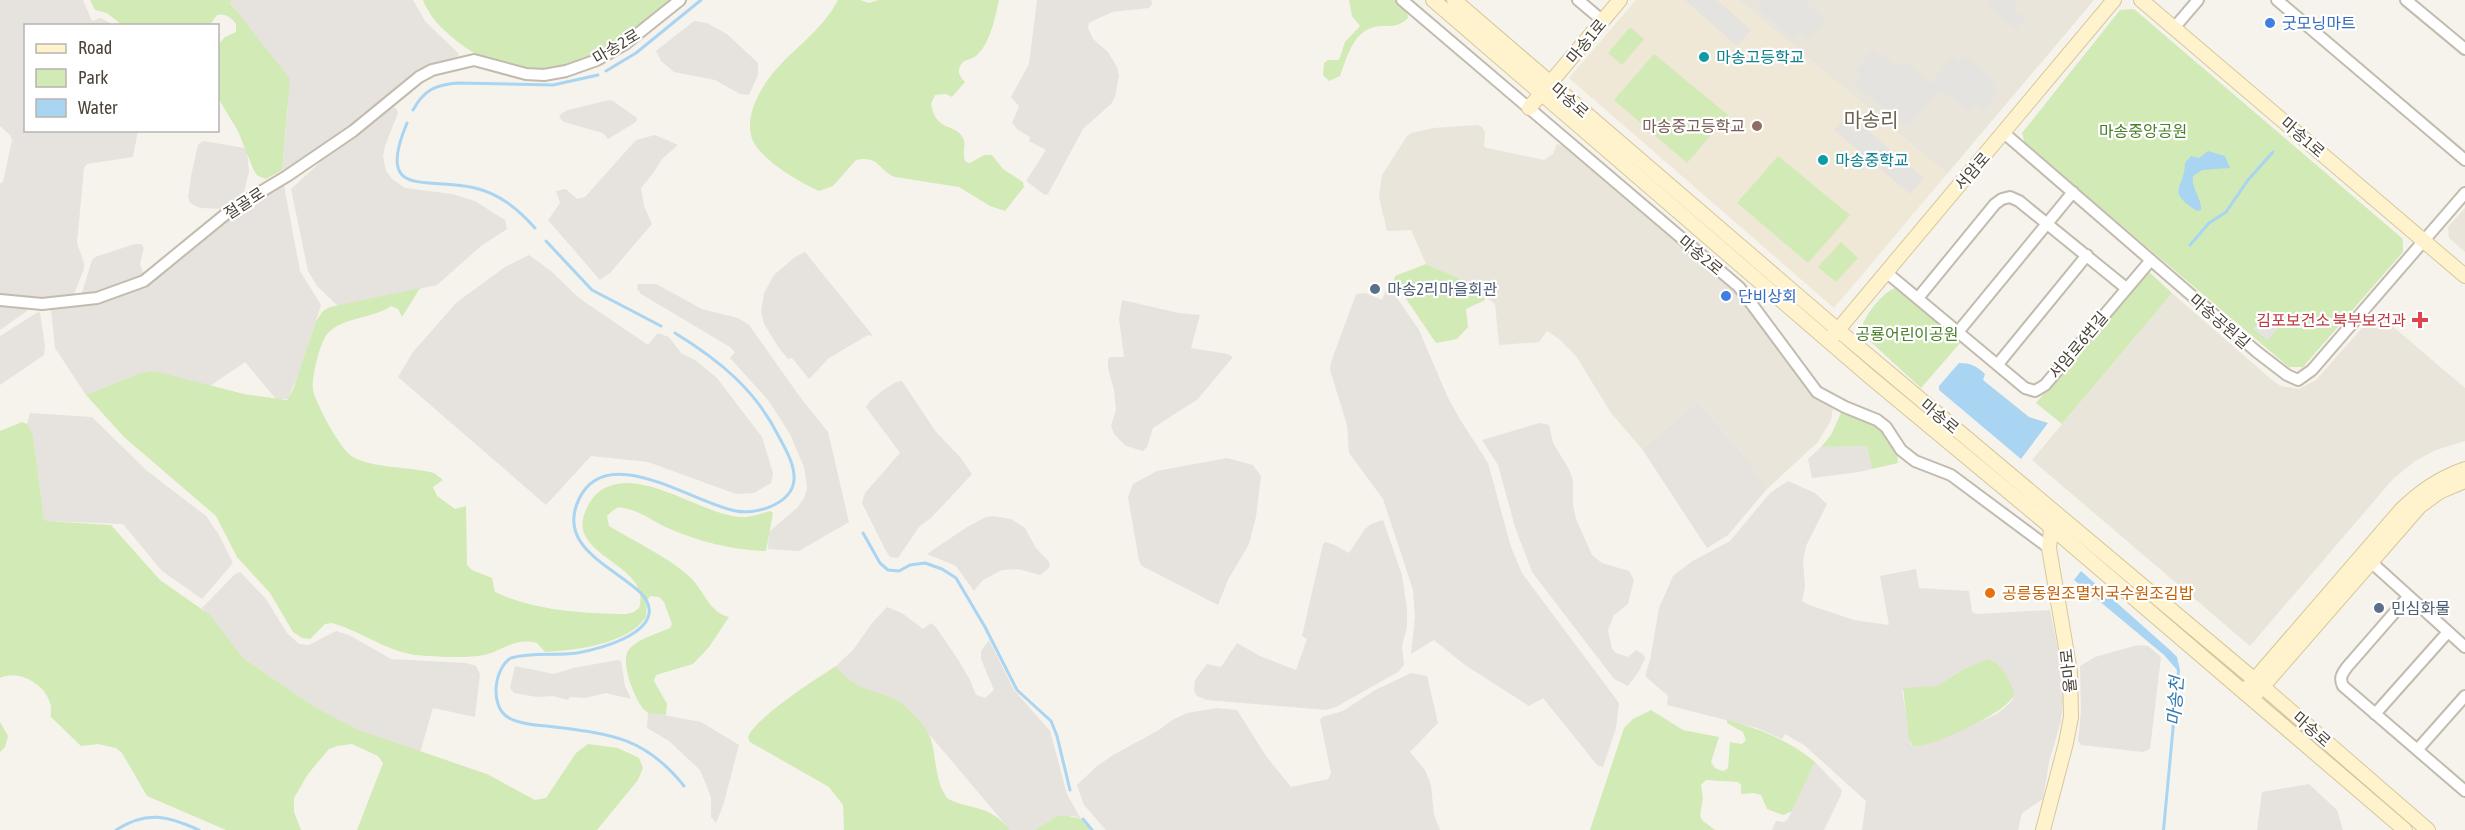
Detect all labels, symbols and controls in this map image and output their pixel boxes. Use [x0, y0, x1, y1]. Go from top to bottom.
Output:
place label: 굿모닝마트 [2282, 14, 2356, 32]
street label: 마송1로 [1562, 15, 1610, 67]
marker: 굿모닝마트 [2263, 16, 2277, 30]
legend [24, 24, 219, 132]
street label: 마송2로 [589, 25, 643, 67]
text: Road [78, 37, 112, 58]
place label: 마송고등학교 [1716, 48, 1804, 66]
marker: 마송고등학교 [1697, 50, 1711, 64]
text: Park [78, 67, 108, 88]
street label: 마송로 [1547, 79, 1593, 121]
text: Water [78, 97, 118, 118]
district label: 마송리 [1843, 108, 1899, 131]
street label: 마송1로 [2278, 113, 2329, 161]
place label: 마송중고등학교 [1642, 117, 1745, 135]
marker: 마송중고등학교 [1750, 119, 1764, 133]
park label: 마송중앙공원 [2099, 122, 2187, 140]
street label: 서암로 [1951, 148, 1993, 194]
place label: 마송중학교 [1835, 151, 1909, 169]
marker: 마송중학교 [1816, 153, 1830, 167]
street label: 절골로 [221, 183, 268, 223]
street label: 마송2로 [1675, 231, 1727, 279]
place label: 마송2리마을회관 [1387, 280, 1498, 298]
marker: 마송2리마을회관 [1368, 282, 1382, 296]
place label: 단비상회 [1738, 287, 1797, 305]
marker: 단비상회 [1719, 289, 1733, 303]
street label: 마송공원길 [2186, 290, 2254, 352]
street label: 서암로6번길 [2045, 308, 2111, 382]
place label: 김포보건소 북부보건과 [2257, 311, 2406, 329]
marker: 김포보건소 북부보건과 [2411, 311, 2429, 329]
park label: 공룡어린이공원 [1855, 325, 1959, 343]
street label: 마송로 [1917, 395, 1963, 437]
place label: 공릉동원조멸치국수원조김밥 [2002, 584, 2194, 602]
marker: 공릉동원조멸치국수원조김밥 [1983, 586, 1997, 600]
place label: 민심화물 [2391, 599, 2450, 617]
marker: 민심화물 [2372, 601, 2386, 615]
street label: 율마로 [2057, 648, 2079, 694]
water label: 마송천 [2163, 673, 2187, 727]
street label: 마송로 [2289, 708, 2335, 750]

